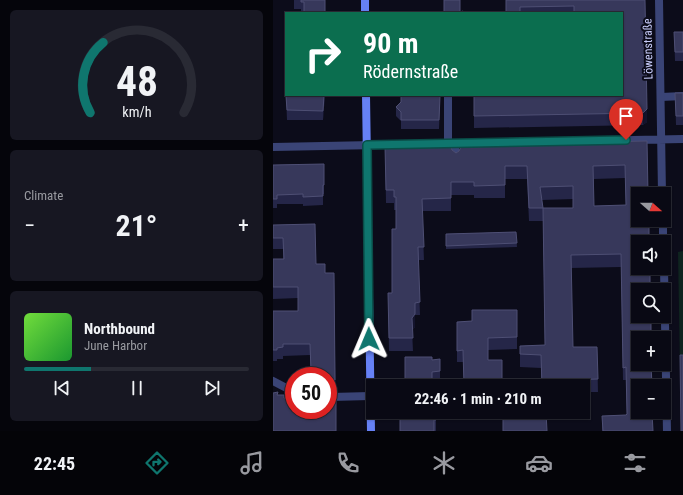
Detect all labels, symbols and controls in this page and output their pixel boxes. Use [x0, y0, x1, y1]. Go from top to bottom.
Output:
street label: Löwenstraße [640, 18, 656, 80]
text: 90 m [363, 27, 419, 60]
icon: right [297, 28, 349, 80]
text: 48 [115, 57, 158, 106]
text: Rödernstraße [363, 61, 458, 82]
pin [609, 99, 643, 140]
text: km/h [122, 104, 151, 120]
icon: arrive [615, 105, 637, 127]
north arrow [631, 187, 671, 227]
map controls [631, 187, 671, 419]
text: Climate [24, 188, 63, 203]
text: 21° [116, 208, 158, 243]
text: − [24, 213, 35, 238]
text: + [238, 213, 249, 238]
button: sound [631, 235, 671, 275]
button: search [631, 283, 671, 323]
position arrow [348, 318, 390, 360]
text: Northbound [84, 320, 155, 338]
button: + [631, 331, 671, 371]
text: June Harbor [84, 338, 147, 353]
speed limit sign: 50 [285, 367, 337, 419]
icon: previous [51, 377, 73, 399]
icon: pause [126, 377, 148, 399]
icon: next [201, 377, 223, 399]
button: − [631, 379, 671, 419]
text: 22:46 · 1 min · 210 m [414, 390, 542, 408]
icon: directions [143, 449, 171, 477]
icon: music [238, 449, 266, 477]
icon: phone [334, 449, 362, 477]
icon: climate [430, 449, 458, 477]
icon: car [525, 449, 553, 477]
icon: filters [621, 449, 649, 477]
text: 22:45 [34, 453, 75, 474]

